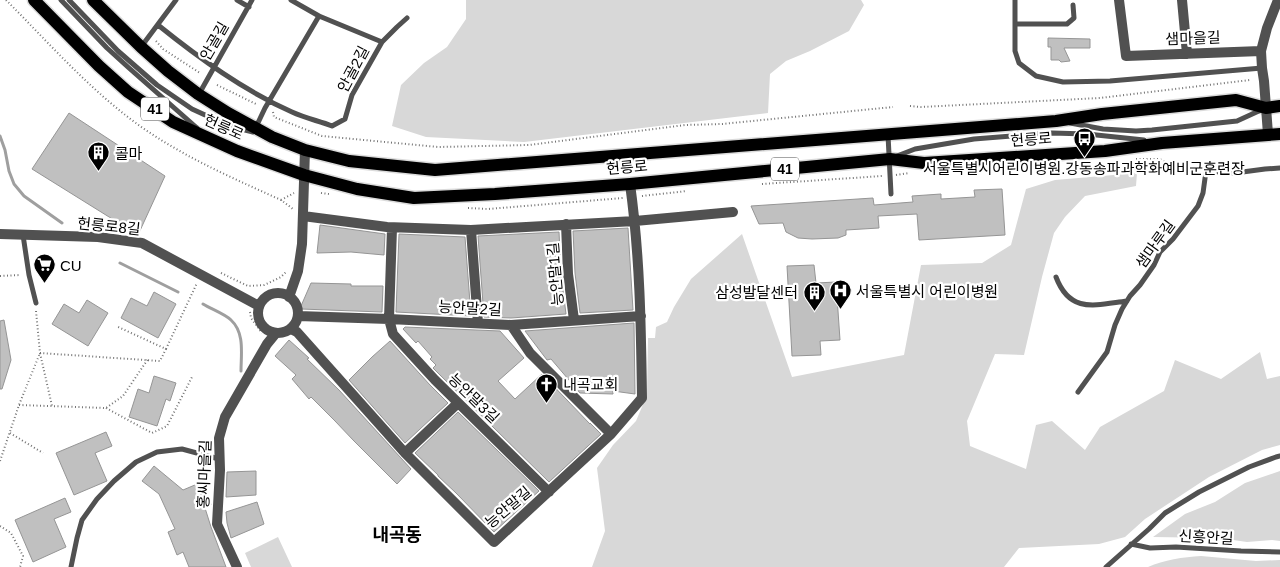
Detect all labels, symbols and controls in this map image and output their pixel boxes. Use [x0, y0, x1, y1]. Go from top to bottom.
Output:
street label: 안골길 [196, 19, 232, 63]
street label: 샘마을길 [1165, 29, 1221, 47]
street label: 안골2길 [334, 43, 372, 95]
road number: 41 [141, 98, 169, 120]
street label: 헌릉로 [202, 111, 246, 143]
bus stop icon: 서울특별시어린이병원.강동송파과학화예비군훈련장 [1072, 127, 1096, 158]
street label: 헌릉로 [1010, 129, 1052, 149]
building icon: 콜마 [87, 141, 111, 172]
place label: 콜마 [115, 145, 143, 162]
street label: 헌릉로 [606, 157, 648, 177]
road number: 41 [771, 157, 799, 180]
place label: 서울특별시어린이병원.강동송파과학화예비군훈련장 [923, 160, 1245, 177]
street label: 헌릉로8길 [77, 214, 141, 238]
street label: 샘마루길 [1132, 217, 1178, 271]
street label: 능안말1길 [544, 242, 566, 306]
supermarket icon: CU [32, 253, 56, 284]
place label: CU [60, 257, 82, 274]
hospital icon: 서울특별시 어린이병원 [828, 279, 852, 310]
building icon: 삼성발달센터 [802, 280, 826, 311]
place label: 서울특별시 어린이병원 [856, 283, 998, 300]
place label: 삼성발달센터 [715, 284, 798, 301]
street label: 능안말2길 [438, 298, 502, 318]
street label: 능안말3길 [445, 370, 503, 426]
church icon: 내곡교회 [535, 372, 559, 403]
place label: 내곡교회 [563, 376, 618, 393]
street label: 홍씨마을길 [194, 439, 214, 509]
street label: 능안말길 [481, 483, 535, 531]
district label: 내곡동 [372, 525, 422, 545]
street label: 신흥안길 [1178, 527, 1234, 547]

